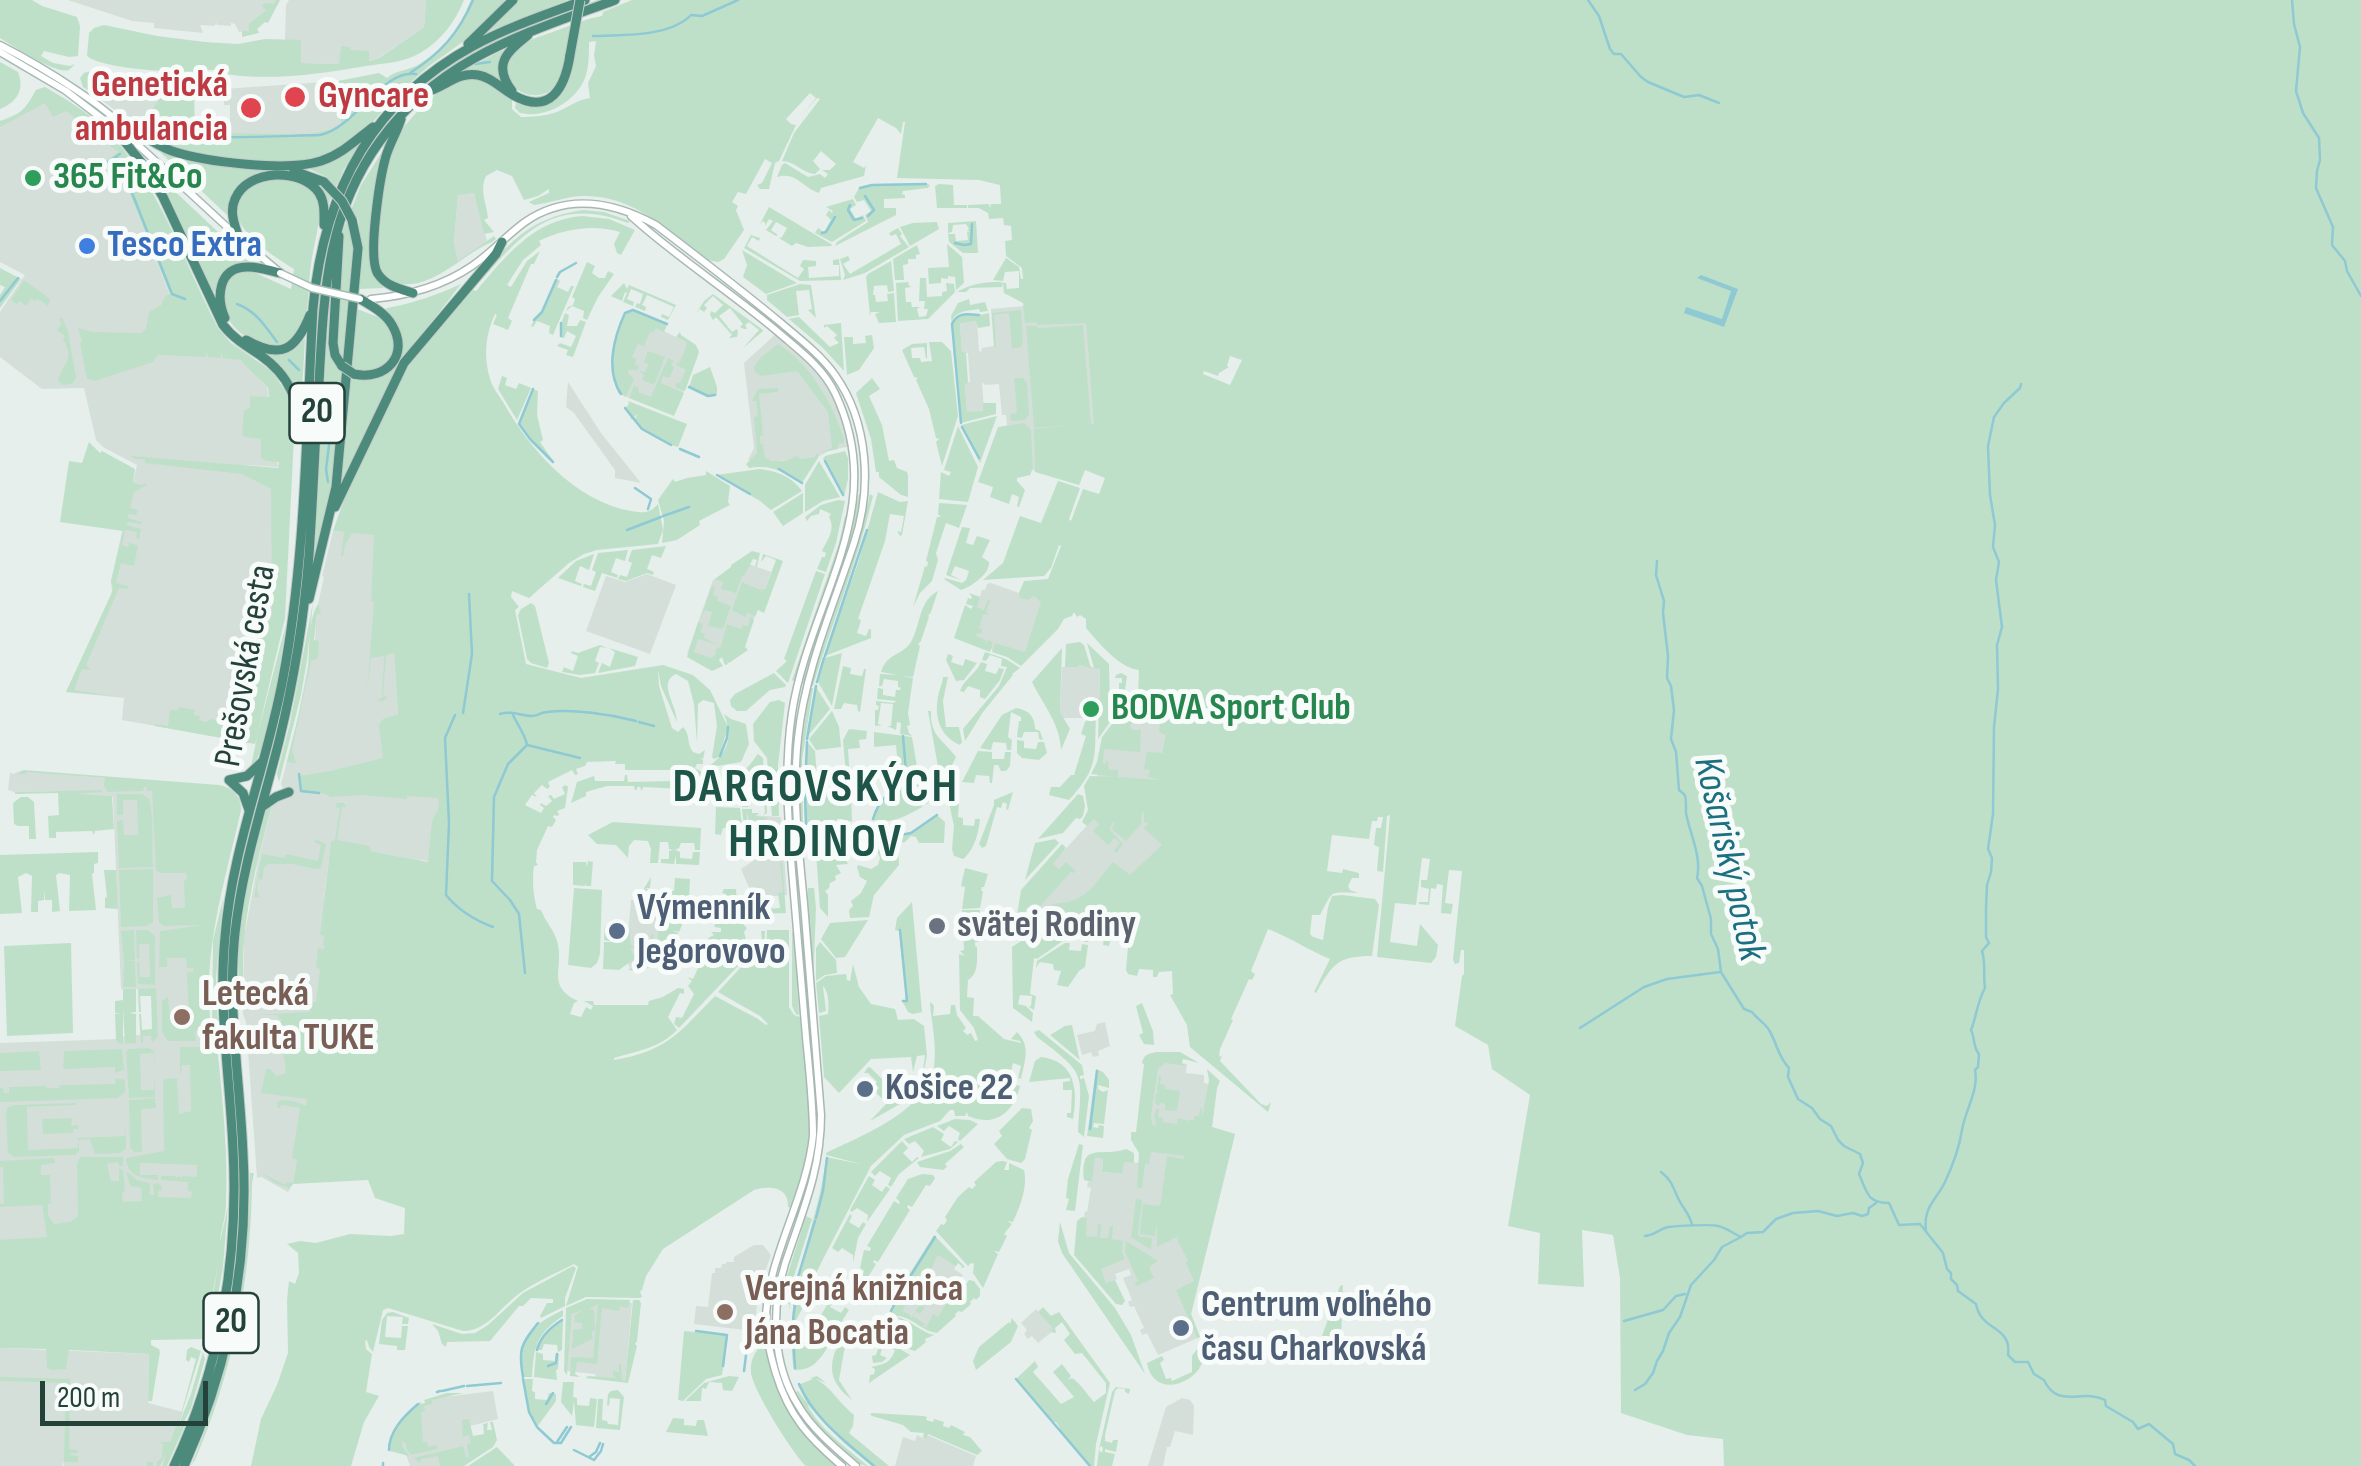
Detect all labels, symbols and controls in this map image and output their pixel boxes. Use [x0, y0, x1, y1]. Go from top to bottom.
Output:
place label: Genetická ambulancia [75, 63, 228, 152]
place label: Gyncare [318, 74, 429, 120]
marker: Gyncare [282, 84, 308, 110]
marker: Genetická ambulancia [238, 95, 264, 121]
place label: 365 Fit&Co [53, 155, 203, 201]
marker: 365 Fit&Co [22, 167, 44, 189]
place label: Tesco Extra [107, 223, 262, 269]
marker: Tesco Extra [76, 235, 98, 257]
road number: 20 [290, 383, 344, 443]
street label: Prešovská cesta [207, 561, 287, 771]
place label: BODVA Sport Club [1111, 686, 1351, 732]
marker: BODVA Sport Club [1080, 698, 1102, 720]
water label: Košariský potok [1681, 752, 1775, 966]
district label: DARGOVSKÝCH HRDINOV [672, 760, 960, 873]
place label: Výmenník Jegorovovo [637, 886, 786, 976]
place label: svätej Rodiny [957, 903, 1136, 949]
marker: svätej Rodiny [926, 915, 948, 937]
marker: Výmenník Jegorovovo [606, 920, 628, 942]
place label: Letecká fakulta TUKE [202, 972, 375, 1062]
marker: Letecká fakulta TUKE [171, 1006, 193, 1028]
place label: Košice 22 [885, 1066, 1013, 1112]
marker: Košice 22 [854, 1078, 876, 1100]
place label: Verejná knižnica Jána Bocatia [745, 1267, 963, 1356]
place label: Centrum voľného času Charkovská [1201, 1283, 1432, 1372]
road number: 20 [204, 1293, 258, 1353]
marker: Verejná knižnica Jána Bocatia [714, 1301, 736, 1323]
marker: Centrum voľného času Charkovská [1170, 1317, 1192, 1339]
scale bar [45, 1361, 212, 1423]
text: 200 m [57, 1380, 120, 1416]

